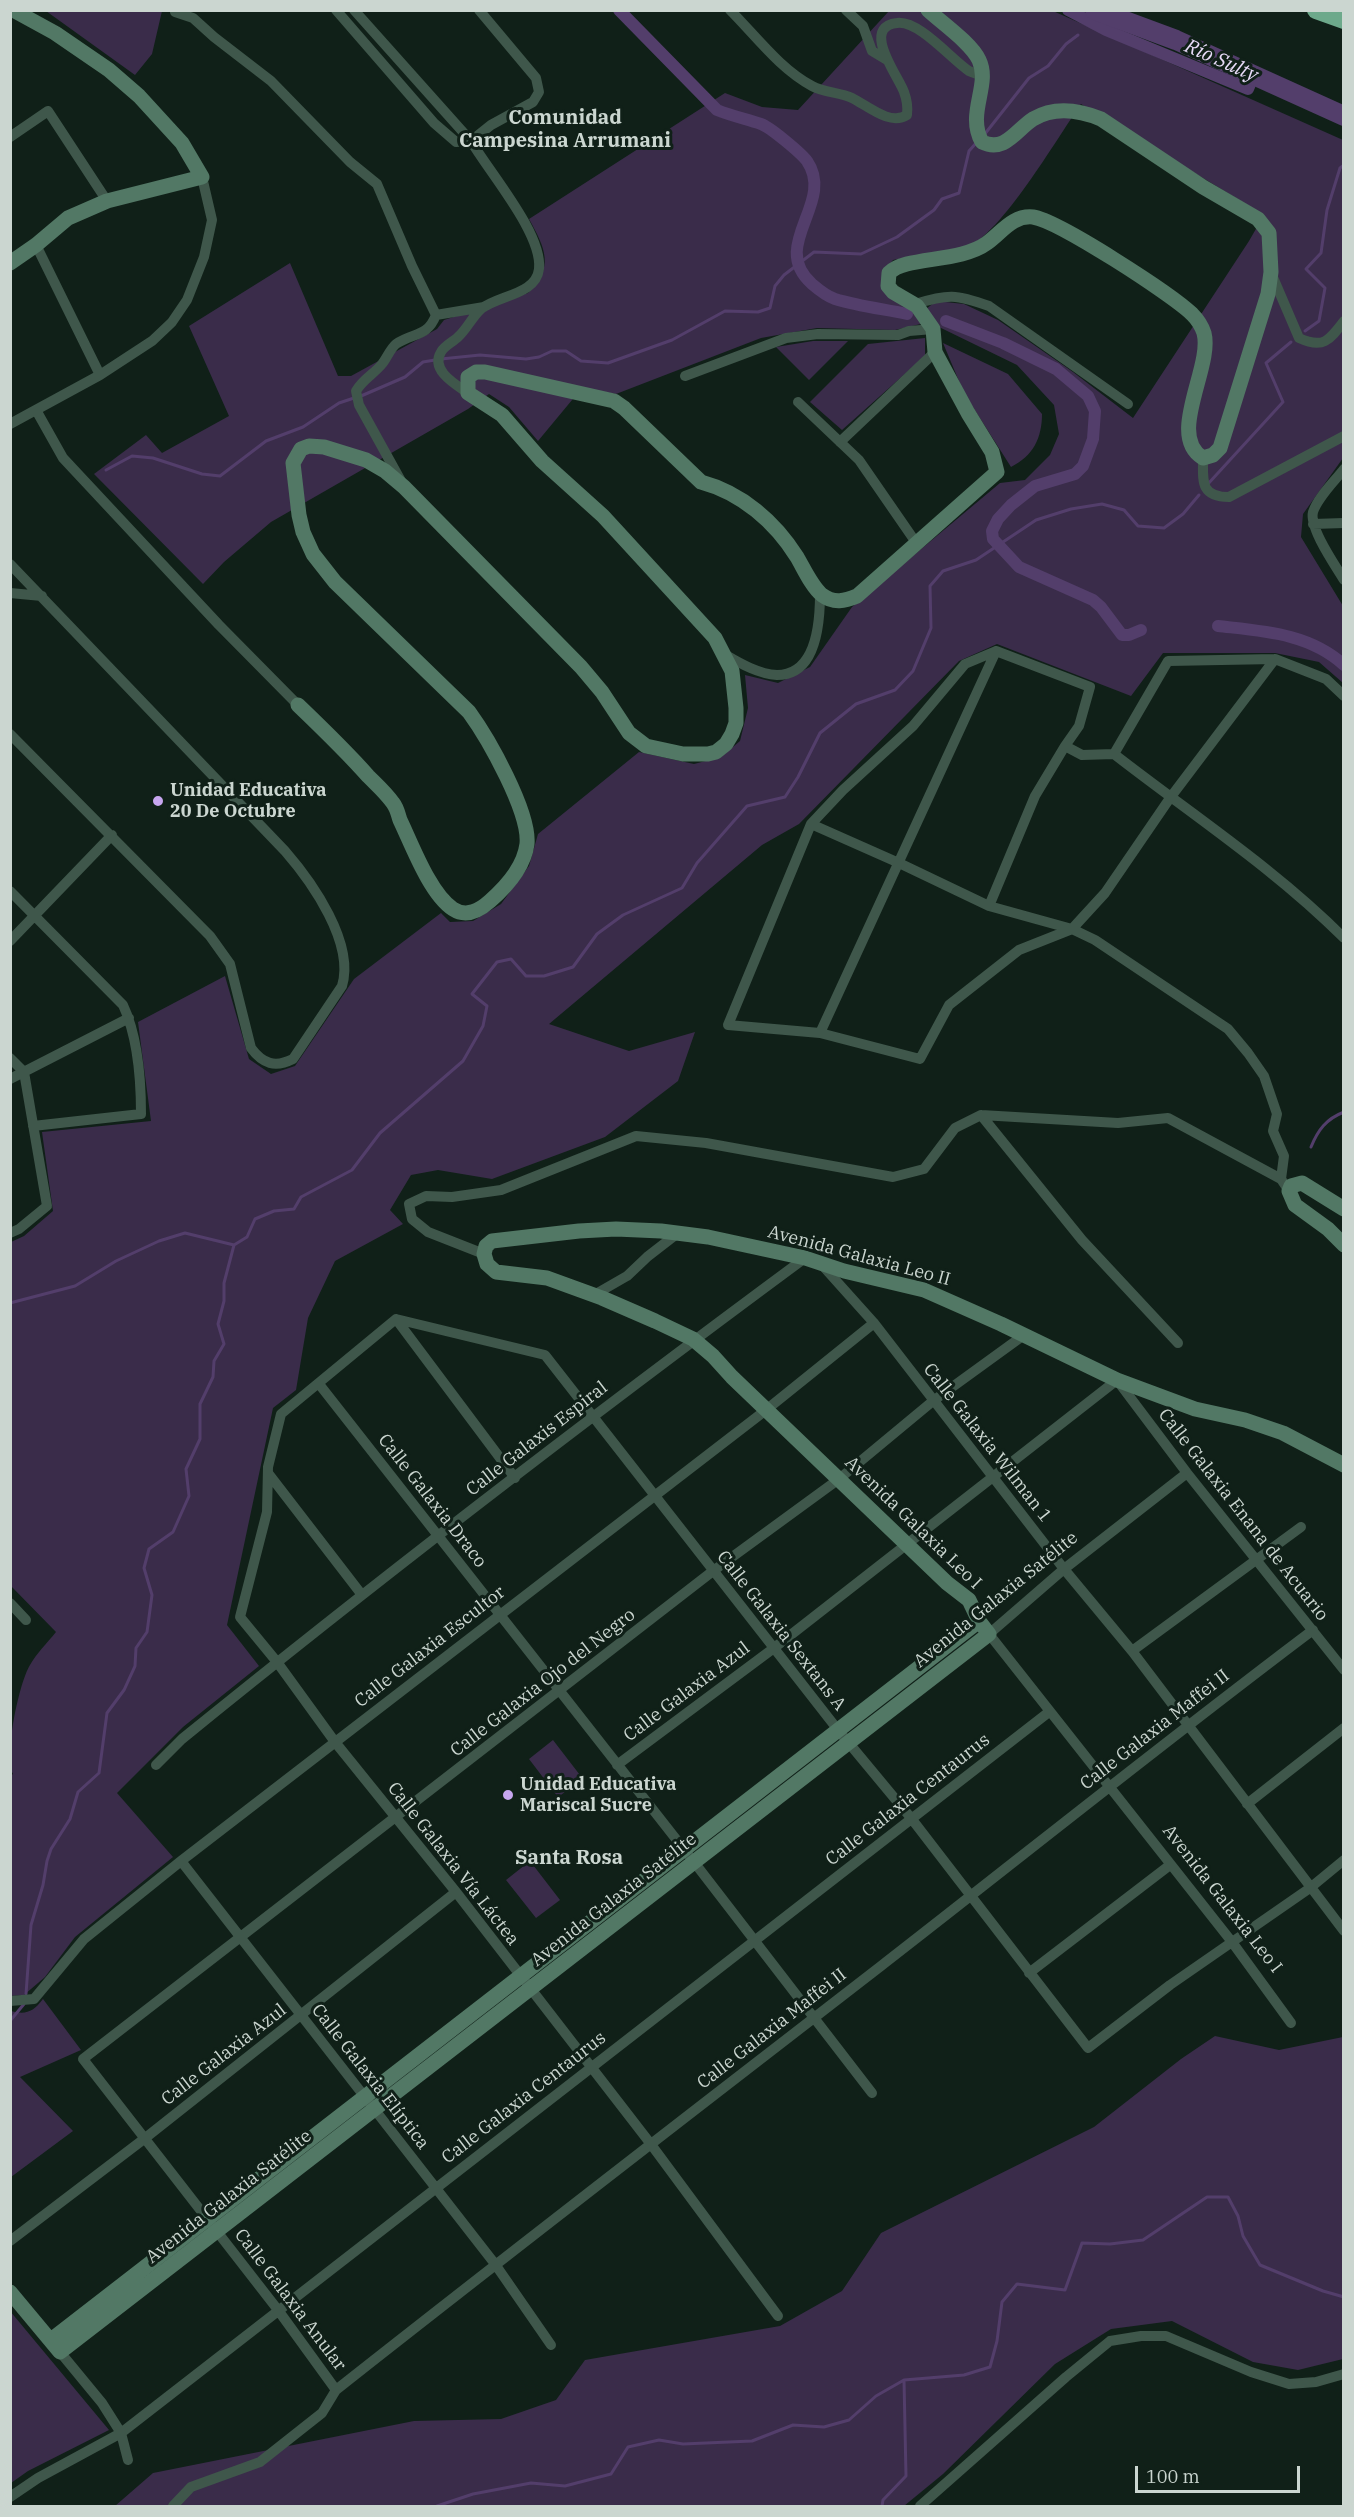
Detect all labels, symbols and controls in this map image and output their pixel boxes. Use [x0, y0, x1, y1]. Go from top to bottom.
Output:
water label: Río Sulty [1181, 34, 1261, 88]
district label: Comunidad Campesina Arrumani [459, 106, 671, 153]
place label: Unidad Educativa 20 De Octubre [170, 780, 327, 822]
marker: Unidad Educativa 20 De Octubre [151, 794, 165, 808]
street label: Avenida Galaxia Leo II [765, 1221, 953, 1291]
street label: Calle Galaxia Wilman 1 [918, 1359, 1056, 1527]
street label: Calle Galaxis Espiral [462, 1377, 612, 1501]
street label: Calle Galaxia Enana de Acuario [1153, 1405, 1333, 1625]
street label: Calle Galaxia Draco [373, 1430, 491, 1572]
street label: Avenida Galaxia Leo I [840, 1452, 986, 1594]
street label: Avenida Galaxia Satélite [910, 1527, 1082, 1673]
street label: Calle Galaxia Sextans A [712, 1547, 850, 1715]
street label: Calle Galaxia Escultor [351, 1582, 509, 1712]
street label: Calle Galaxia Ojo del Negro [446, 1604, 640, 1762]
street label: Calle Galaxia Azul [620, 1638, 754, 1746]
street label: Calle Galaxia Maffei II [1076, 1665, 1234, 1795]
street label: Calle Galaxia Centaurus [822, 1729, 994, 1871]
place label: Unidad Educativa Mariscal Sucre [520, 1774, 677, 1816]
street label: Calle Galaxia Vía Láctea [383, 1778, 523, 1950]
marker: Unidad Educativa Mariscal Sucre [501, 1788, 515, 1802]
street label: Avenida Galaxia Leo I [1157, 1821, 1287, 1977]
street label: Avenida Galaxia Satélite [527, 1829, 701, 1971]
district label: Santa Rosa [515, 1846, 623, 1870]
street label: Calle Galaxia Maffei II [693, 1964, 851, 2094]
street label: Calle Galaxia Azul [157, 2000, 291, 2110]
street label: Calle Galaxia Elíptica [306, 2000, 434, 2154]
street label: Calle Galaxia Centaurus [438, 2027, 610, 2169]
street label: Avenida Galaxia Satélite [142, 2126, 316, 2268]
street label: Calle Galaxia Anular [230, 2225, 350, 2375]
scale bar [1138, 2454, 1303, 2492]
text: 100 m [1146, 2465, 1200, 2488]

